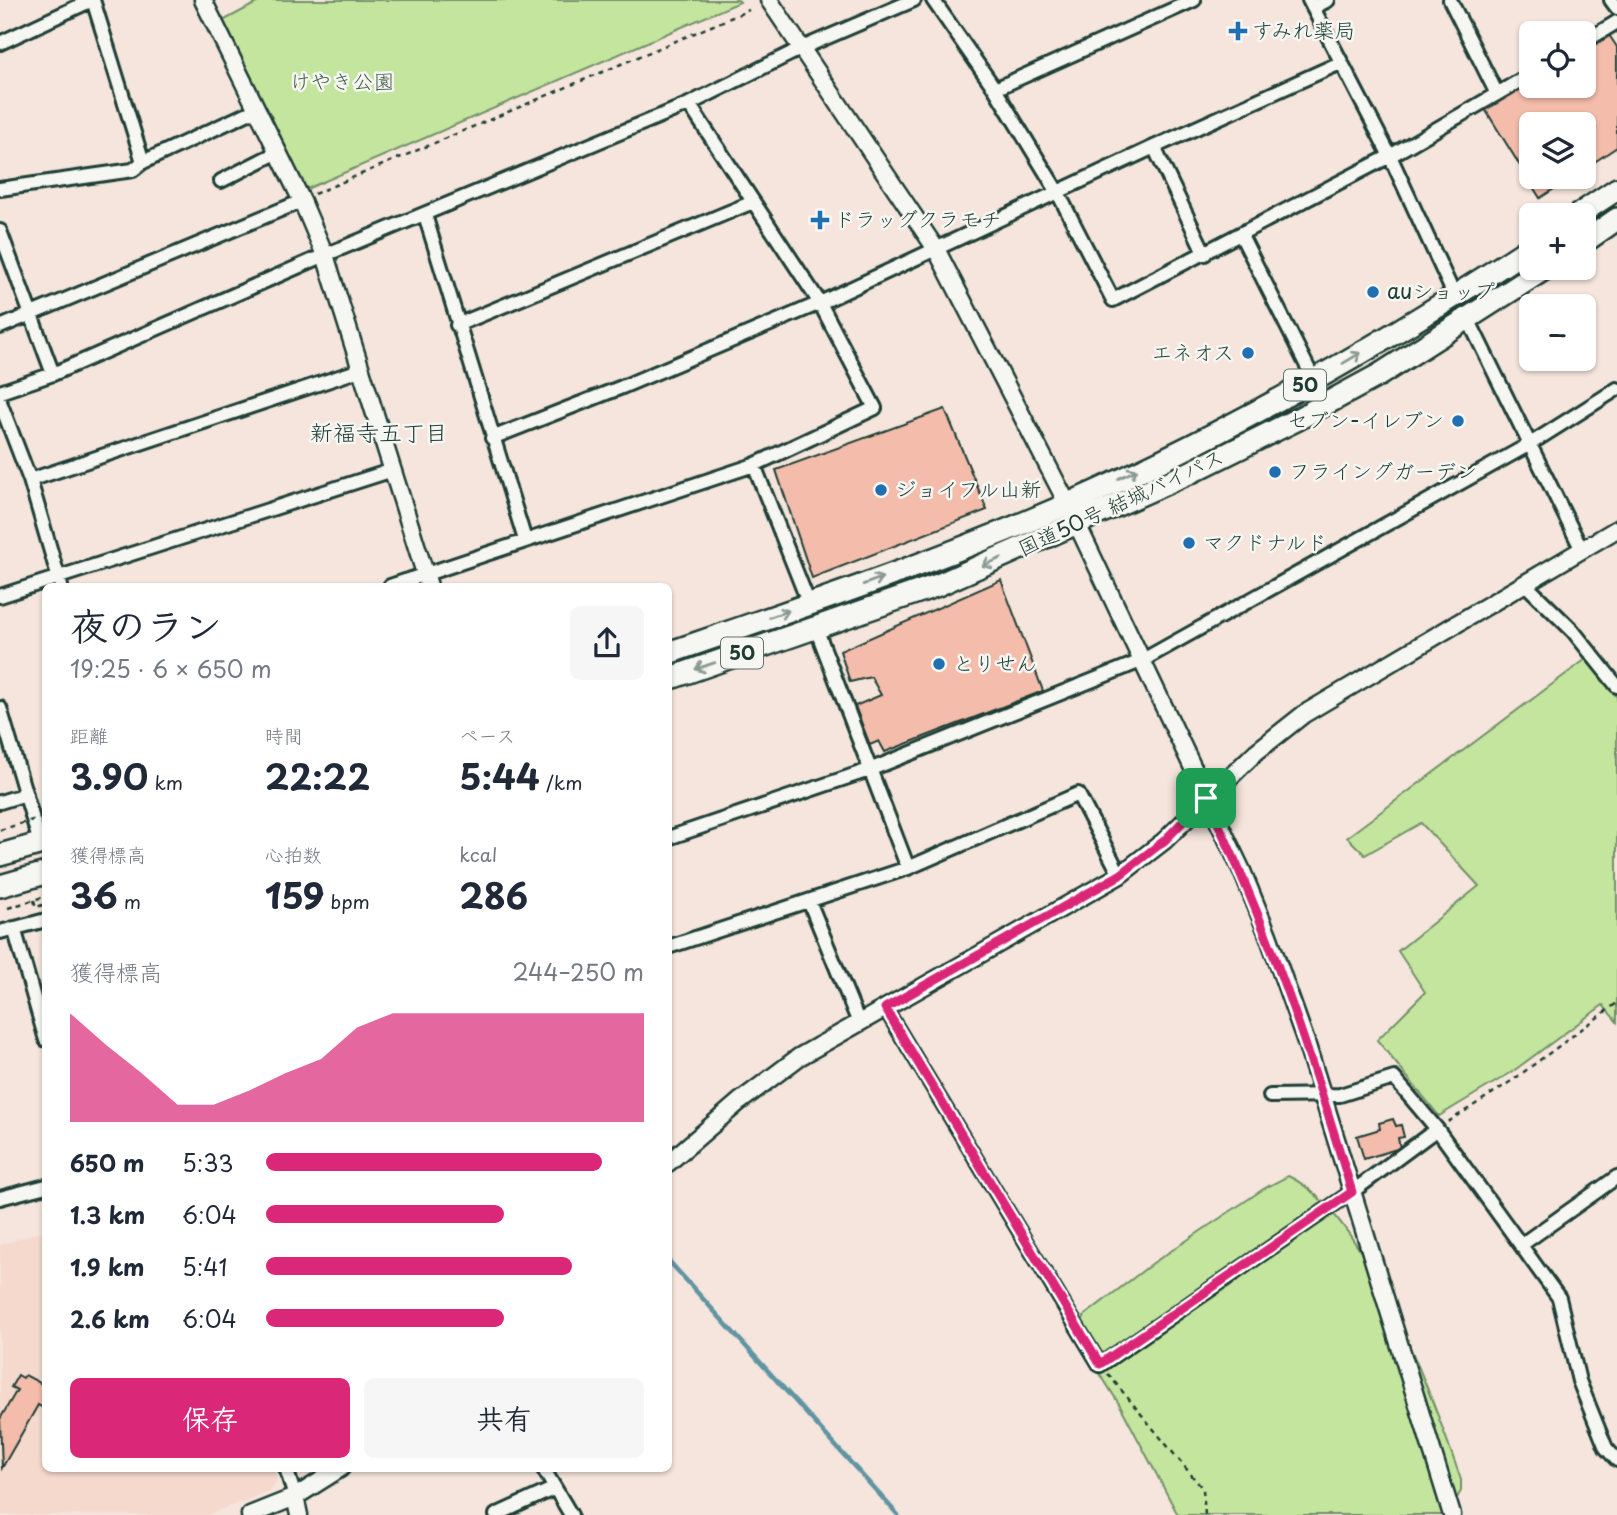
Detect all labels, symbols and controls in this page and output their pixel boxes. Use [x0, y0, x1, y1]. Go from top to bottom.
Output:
place label: すみれ薬局 [1252, 13, 1355, 45]
map controls [1519, 21, 1596, 371]
button: locate [1519, 21, 1596, 98]
marker: すみれ薬局 [1230, 23, 1246, 39]
park label: けやき公園 [290, 64, 395, 96]
button: layers [1519, 112, 1596, 189]
place label: ドラッグクラモチ [834, 202, 1001, 234]
button: + [1519, 203, 1596, 280]
marker: ドラッグクラモチ [812, 212, 828, 228]
place label: auショップ [1387, 274, 1495, 306]
marker: auショップ [1365, 284, 1381, 300]
button: − [1519, 294, 1596, 371]
place label: エネオス [1151, 335, 1234, 367]
marker: エネオス [1240, 345, 1256, 361]
one-way arrow [1341, 351, 1362, 364]
road number: 50 [1284, 370, 1326, 400]
place label: セブン-イレブン [1287, 403, 1444, 435]
marker: セブン-イレブン [1450, 413, 1466, 429]
district label: 新福寺五丁目 [310, 414, 448, 449]
street label: 国道50号 結城バイパス [1012, 439, 1228, 563]
place label: フライングガーデン [1289, 454, 1477, 486]
marker: フライングガーデン [1267, 464, 1283, 480]
one-way arrow [1117, 467, 1138, 480]
place label: ジョイフル山新 [895, 472, 1041, 504]
marker: ジョイフル山新 [873, 482, 889, 498]
place label: マクドナルド [1203, 525, 1327, 557]
marker: マクドナルド [1181, 535, 1197, 551]
one-way arrow [982, 556, 1003, 569]
one-way arrow [862, 574, 884, 586]
text: 夜のラン [70, 596, 222, 653]
button: share [570, 606, 644, 680]
one-way arrow [768, 607, 790, 619]
road number: 50 [721, 638, 763, 668]
place label: とりせん [953, 646, 1037, 678]
text: 19:25 · 6 × 650 m [70, 651, 272, 686]
marker: とりせん [931, 656, 947, 672]
one-way arrow [695, 661, 717, 673]
text: 距離 [70, 721, 108, 749]
text: 時間 [265, 721, 303, 749]
text: ペース [459, 721, 515, 749]
text: 3.90 [70, 749, 148, 802]
text: 22:22 [265, 749, 370, 802]
text: 5:44 [459, 749, 540, 802]
text: km [148, 768, 183, 796]
text: /km [540, 768, 582, 796]
pin [1176, 768, 1236, 828]
icon: arrive [1187, 779, 1225, 817]
text: 獲得標高 [70, 840, 146, 868]
text: 心拍数 [265, 840, 322, 868]
text: kcal [459, 840, 497, 868]
text: 36 [70, 868, 118, 921]
text: 159 [265, 868, 324, 921]
text: 286 [459, 868, 528, 921]
text: m [118, 887, 141, 915]
text: bpm [324, 887, 370, 915]
text: 獲得標高 [70, 954, 162, 989]
text: 244–250 m [512, 954, 644, 989]
text: 650 m [70, 1145, 144, 1180]
text: 5:33 [182, 1145, 234, 1180]
text: 1.3 km [70, 1197, 145, 1232]
text: 6:04 [182, 1197, 237, 1232]
text: 1.9 km [70, 1249, 144, 1284]
text: 5:41 [182, 1249, 228, 1284]
text: 2.6 km [70, 1301, 150, 1336]
text: 6:04 [182, 1301, 237, 1336]
button: 保存 [70, 1378, 350, 1458]
button: 共有 [364, 1378, 644, 1458]

